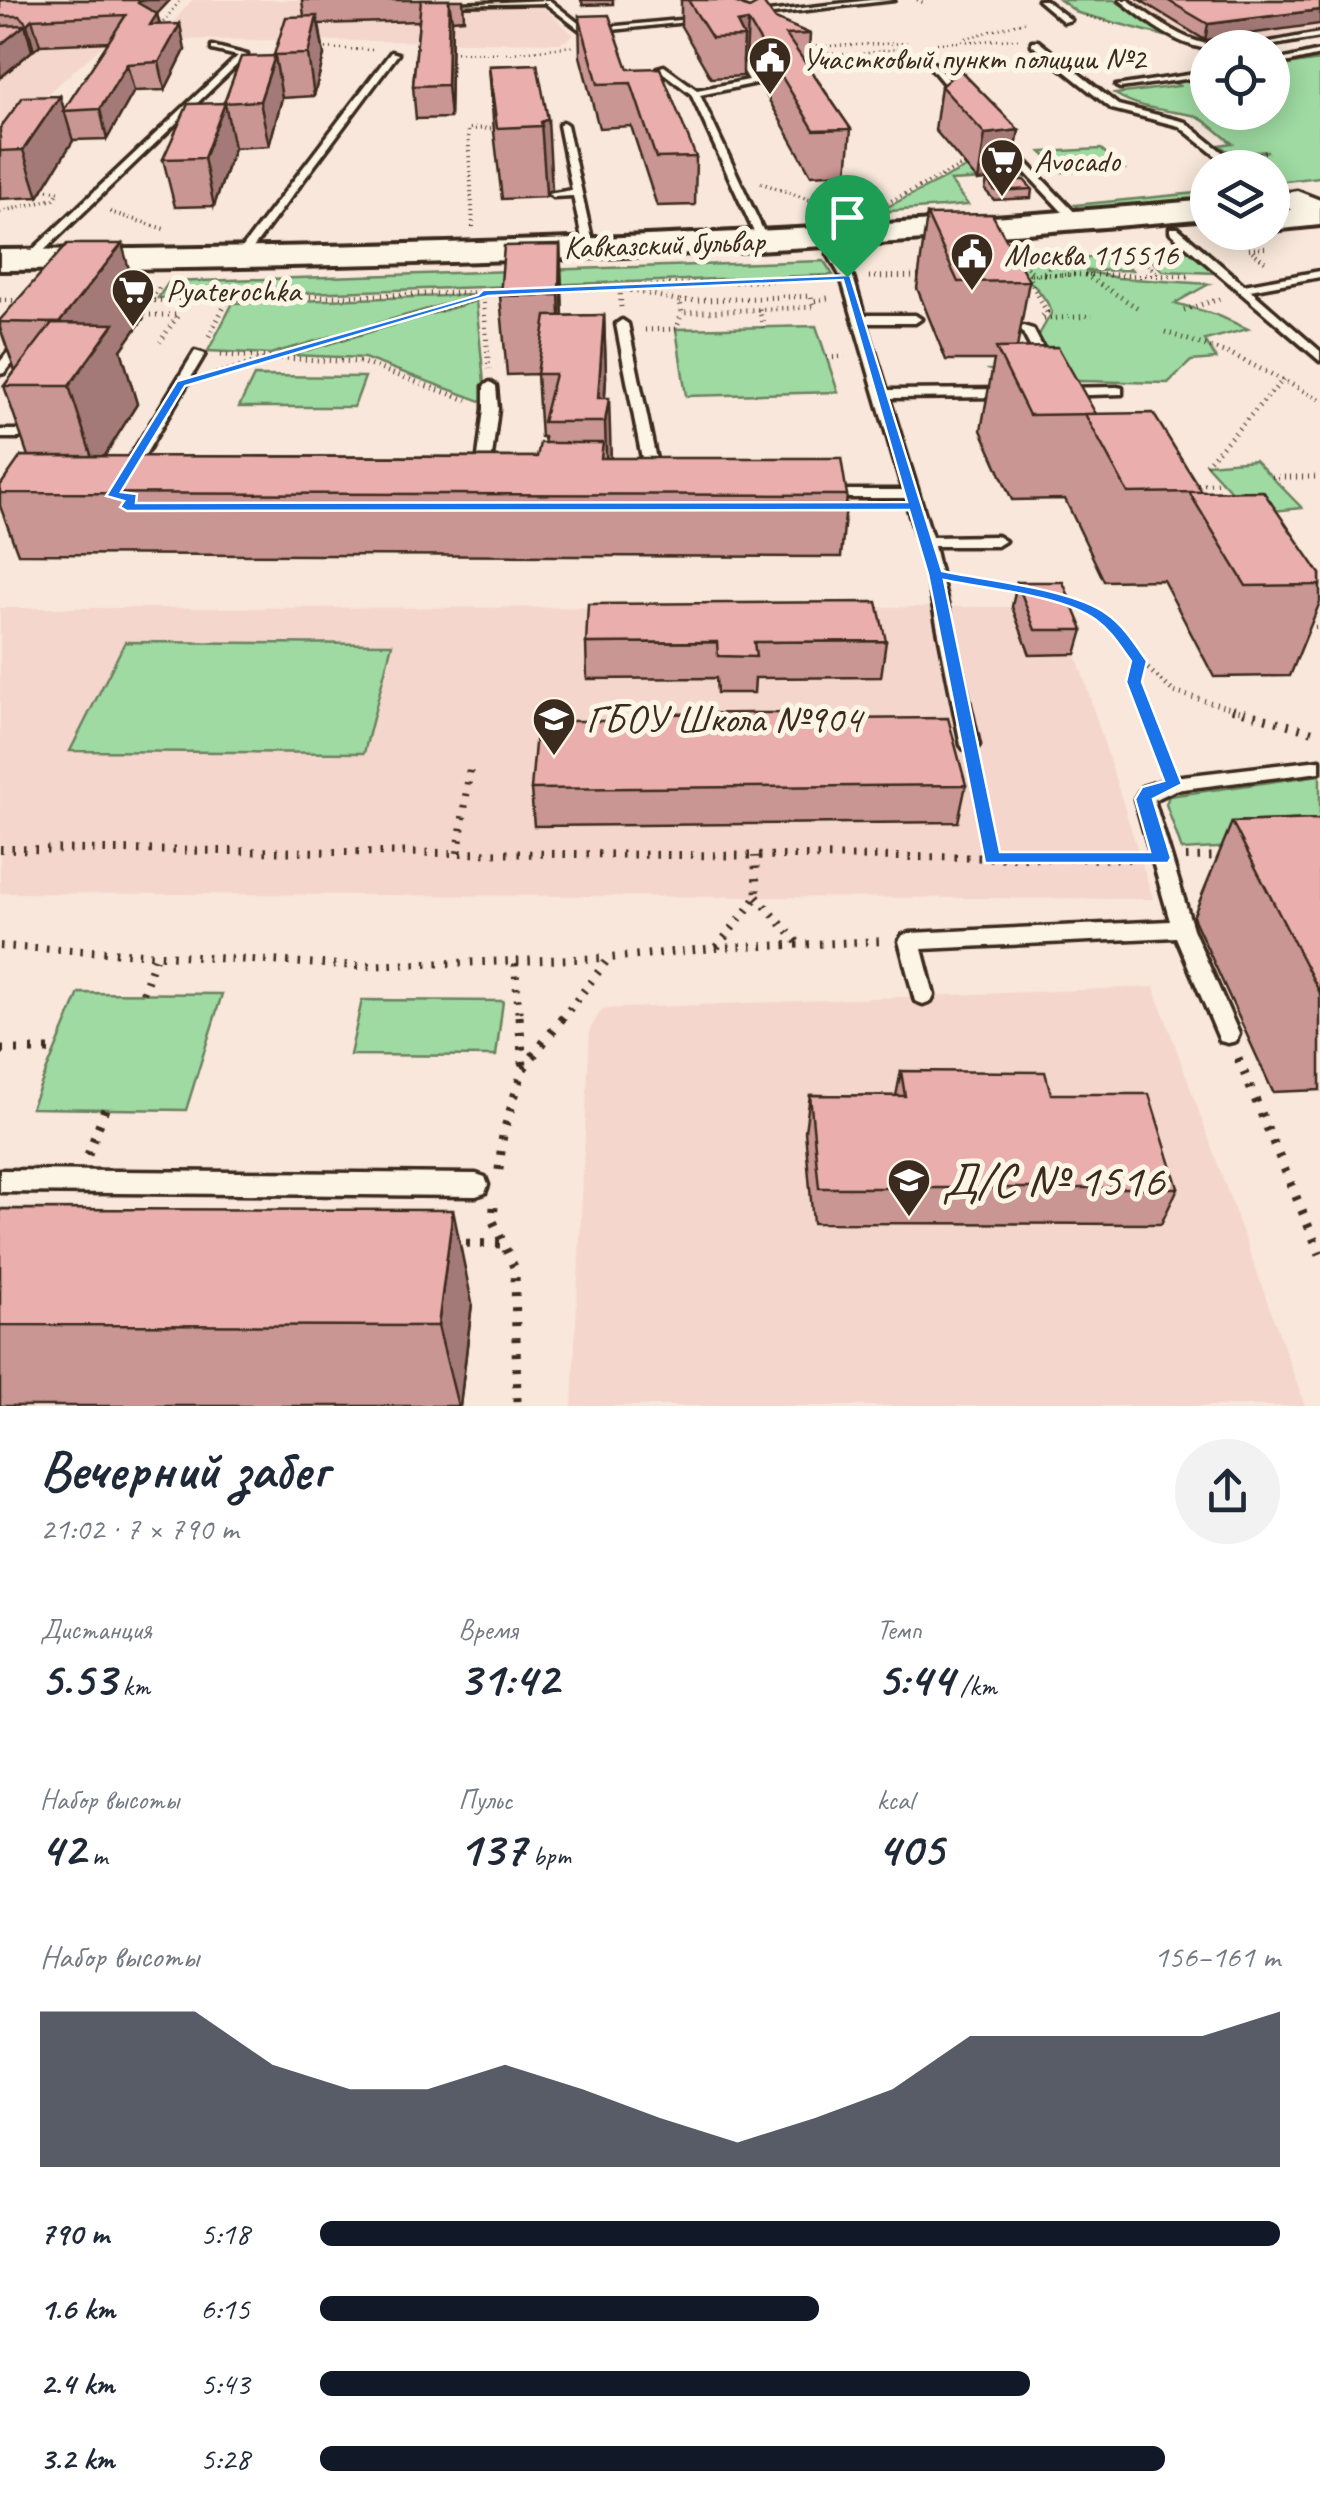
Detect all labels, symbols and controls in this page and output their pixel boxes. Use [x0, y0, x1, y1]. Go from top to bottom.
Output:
map controls [1190, 30, 1290, 250]
button: locate [1190, 30, 1290, 130]
public building icon: Участковый пункт полиции №2 [747, 35, 793, 96]
place label: Участковый пункт полиции №2 [802, 38, 1148, 79]
supermarket icon: Avocado [979, 137, 1025, 198]
place label: Avocado [1034, 140, 1121, 181]
button: layers [1190, 150, 1290, 250]
pin [805, 175, 890, 278]
icon: arrive [820, 190, 875, 245]
street label: Кавказский бульвар [563, 220, 767, 268]
public building icon: Москва 115516 [949, 231, 995, 292]
place label: Москва 115516 [1004, 234, 1180, 275]
supermarket icon: Pyaterochka [110, 267, 156, 328]
place label: Pyaterochka [166, 270, 303, 311]
place label: ГБОУ Школа №904 [586, 694, 865, 744]
school or university icon: ГБОУ Школа №904 [531, 696, 577, 757]
place label: Д/C № 1516 [942, 1150, 1166, 1210]
school or university icon: Д/C № 1516 [886, 1157, 932, 1218]
text: Вечерний забег [40, 1435, 328, 1505]
button: share [1175, 1439, 1280, 1544]
text: 21:02 · 7 × 790 m [40, 1508, 238, 1549]
text: Дистанция [40, 1612, 152, 1647]
text: Время [458, 1612, 517, 1647]
text: Темп [877, 1612, 922, 1647]
text: 5.53 [40, 1647, 116, 1710]
text: 31:42 [458, 1647, 558, 1710]
text: 5:44 [877, 1647, 953, 1710]
text: km [116, 1668, 150, 1703]
text: /km [953, 1668, 997, 1703]
text: Набор высоты [40, 1782, 179, 1817]
text: Пульс [458, 1782, 512, 1817]
text: kcal [877, 1782, 914, 1817]
text: 42 [40, 1817, 85, 1880]
text: 137 [458, 1817, 526, 1880]
text: 405 [877, 1817, 943, 1880]
text: m [85, 1838, 107, 1873]
text: bpm [526, 1838, 571, 1873]
text: Набор высоты [40, 1936, 199, 1977]
text: 156–161 m [1154, 1936, 1280, 1977]
text: 790 m [40, 2213, 109, 2254]
text: 5:18 [200, 2213, 250, 2254]
text: 1.6 km [40, 2288, 115, 2329]
text: 6:15 [200, 2288, 250, 2329]
text: 2.4 km [40, 2363, 114, 2404]
text: 5:43 [200, 2363, 250, 2404]
text: 3.2 km [40, 2438, 114, 2479]
text: 5:28 [200, 2438, 250, 2479]

